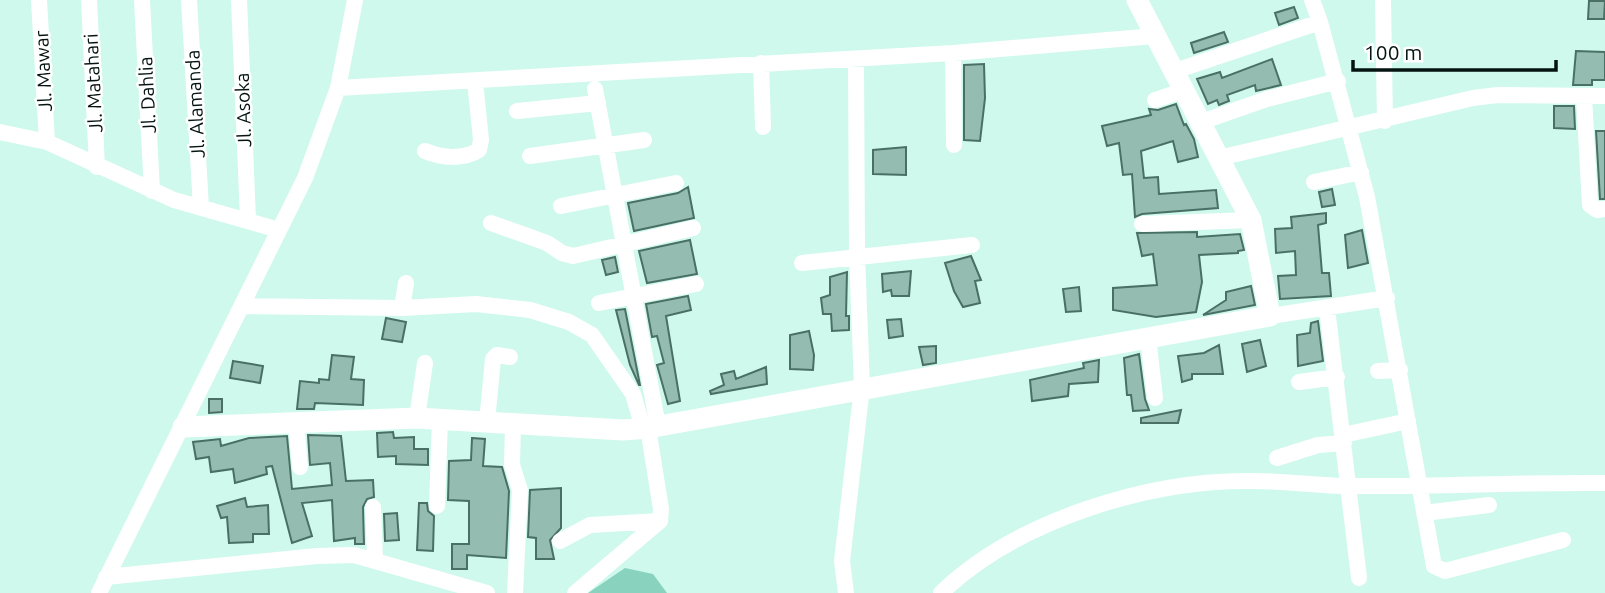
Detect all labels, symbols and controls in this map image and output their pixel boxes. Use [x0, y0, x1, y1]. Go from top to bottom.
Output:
scale bar [1353, 28, 1556, 72]
street label: Jl. Mawar [30, 30, 56, 112]
street label: Jl. Matahari [79, 33, 107, 133]
text: 100 m [1364, 40, 1422, 64]
street label: Jl. Alamanda [181, 49, 209, 159]
street label: Jl. Dahlia [134, 56, 160, 134]
street label: Jl. Asoka [231, 72, 255, 148]

